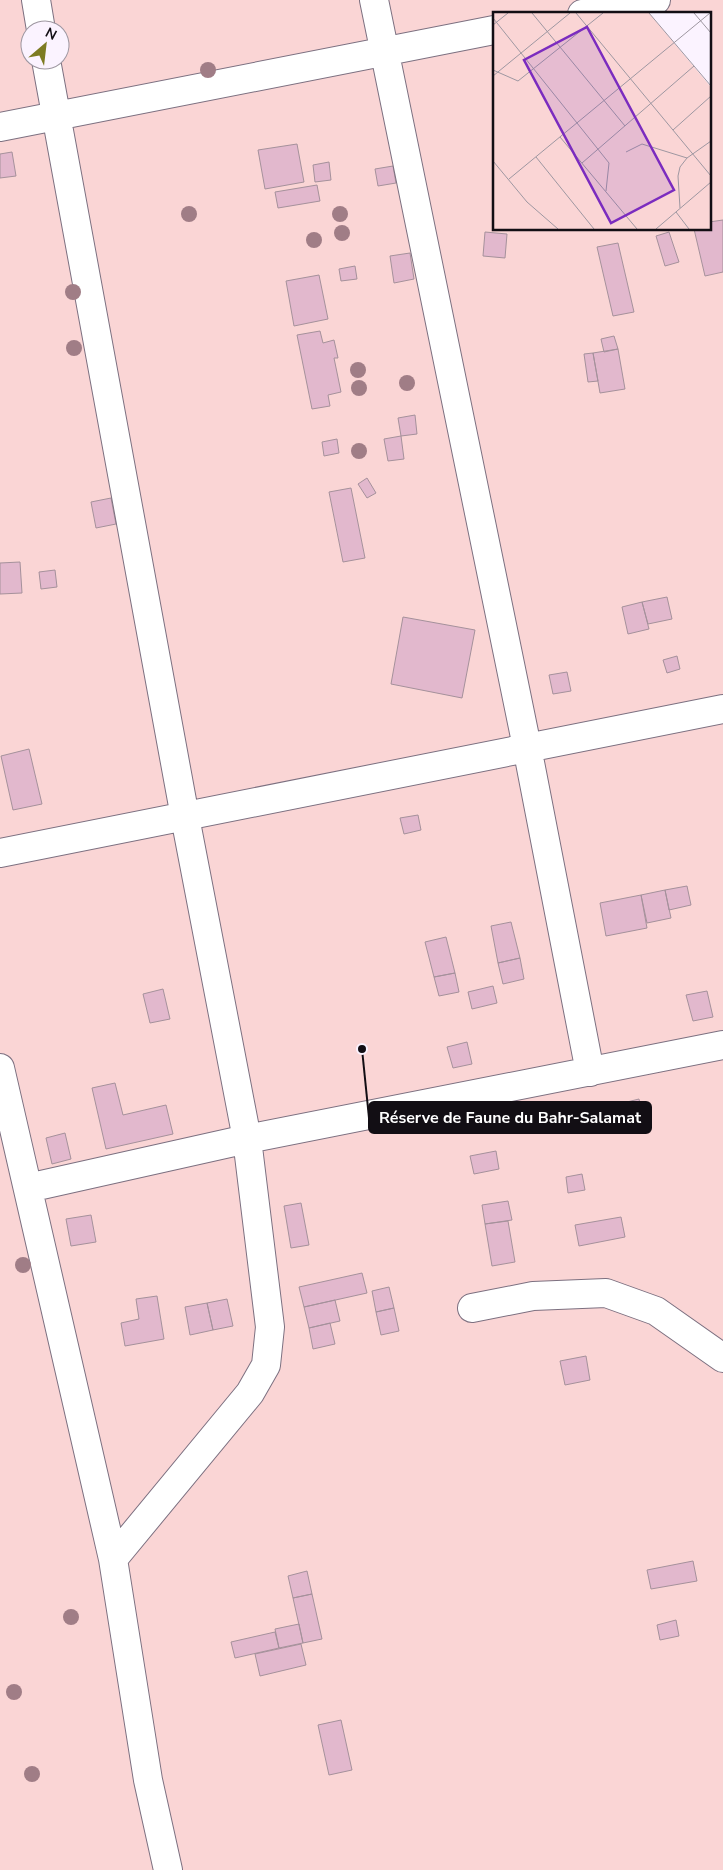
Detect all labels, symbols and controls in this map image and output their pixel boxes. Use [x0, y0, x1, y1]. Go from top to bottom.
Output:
inset map [493, 12, 710, 230]
north arrow [20, 20, 70, 70]
text: N [42, 23, 60, 45]
callout: Réserve de Faune du Bahr-Salamat [369, 1102, 651, 1133]
text: Réserve de Faune du Bahr-Salamat [379, 1107, 642, 1129]

